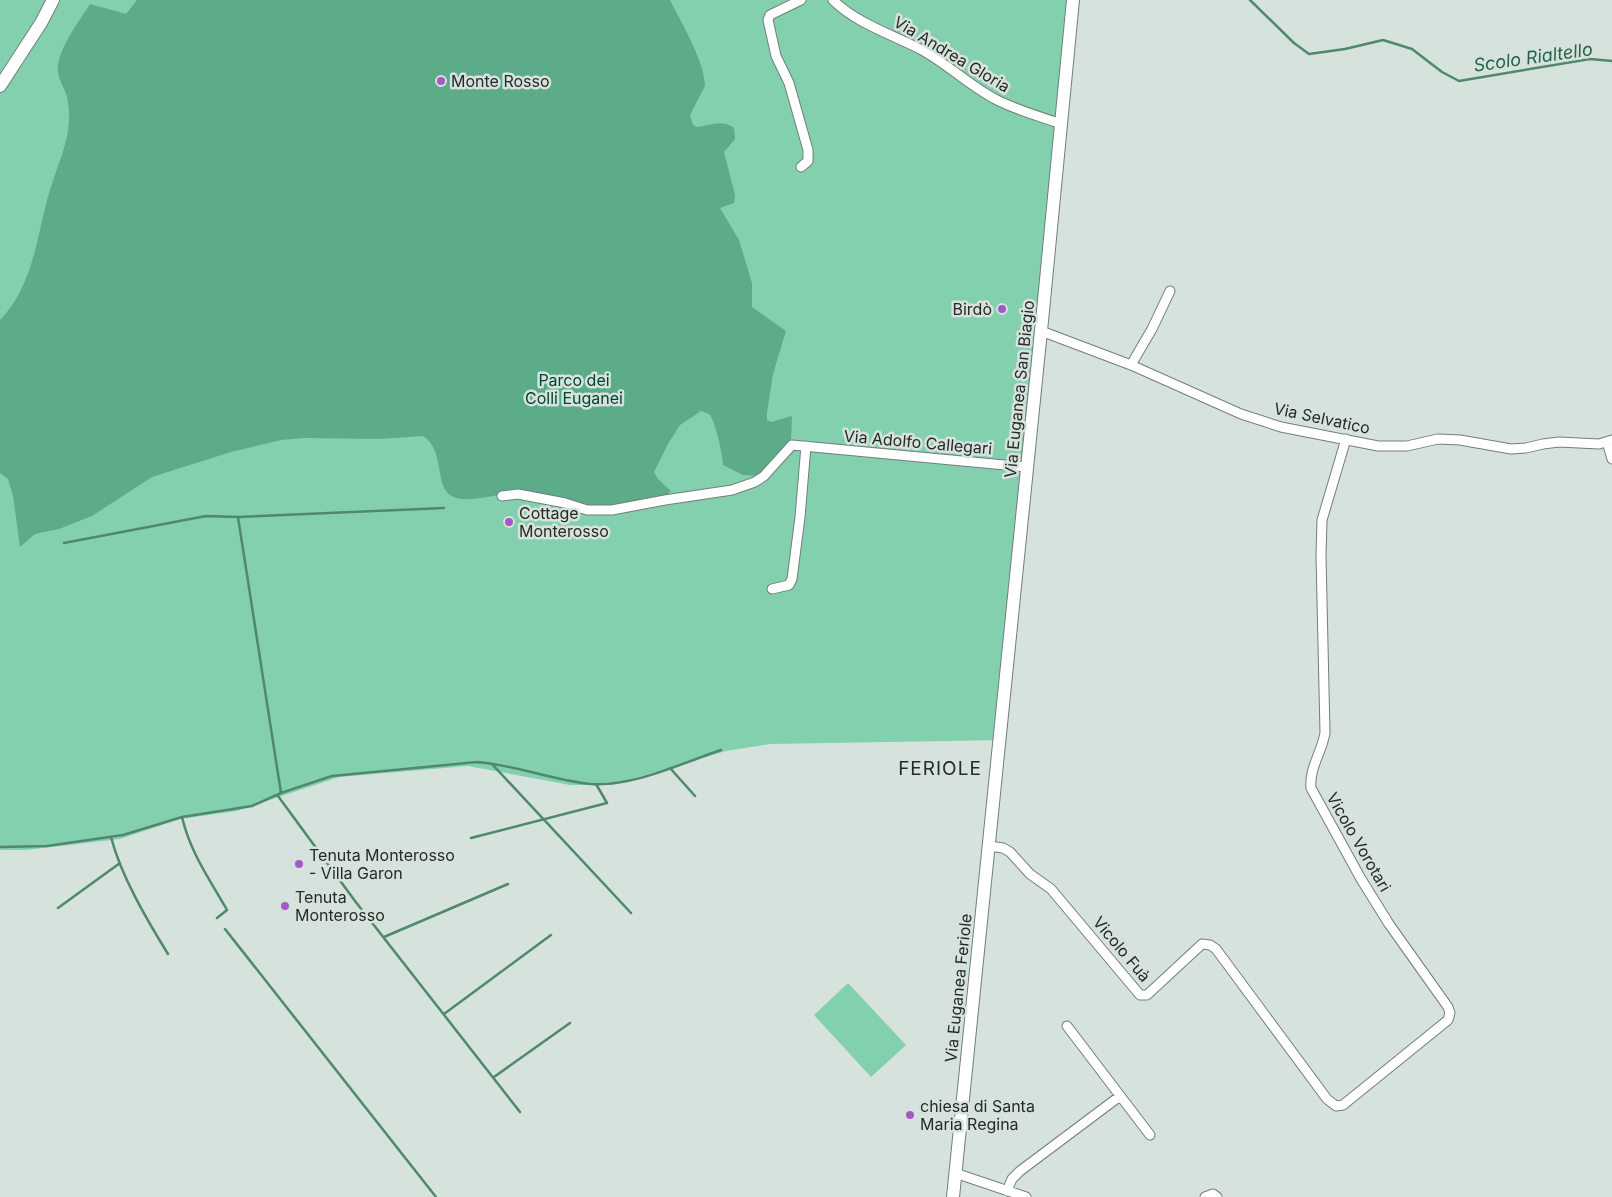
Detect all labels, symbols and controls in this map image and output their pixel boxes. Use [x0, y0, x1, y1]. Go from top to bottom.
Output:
street label: Via Andrea Gloria [890, 11, 1014, 97]
water label: Scolo Rialtello [1472, 38, 1594, 76]
place label: Monte Rosso [451, 71, 550, 91]
marker: Monte Rosso [435, 75, 447, 87]
place label: Birdò [953, 299, 992, 319]
street label: Via Euganea San Biagio [1000, 299, 1038, 479]
marker: Birdò [996, 303, 1008, 315]
park label: Parco dei Colli Euganei [525, 370, 623, 408]
street label: Via Selvatico [1272, 398, 1372, 438]
street label: Via Adolfo Callegari [843, 426, 993, 458]
place label: Cottage Monterosso [519, 503, 609, 541]
marker: Cottage Monterosso [503, 516, 515, 528]
district label: FERIOLE [898, 757, 982, 780]
street label: Vicolo Vorotari [1323, 789, 1395, 895]
place label: Tenuta Monterosso - Villa Garon [309, 845, 455, 883]
marker: Tenuta Monterosso - Villa Garon [293, 858, 305, 870]
place label: Tenuta Monterosso [295, 887, 385, 925]
marker: Tenuta Monterosso [279, 900, 291, 912]
street label: Via Euganea Feriole [940, 912, 976, 1064]
street label: Vicolo Fuà [1089, 912, 1155, 986]
place label: chiesa di Santa Maria Regina [920, 1096, 1035, 1134]
marker: chiesa di Santa Maria Regina [904, 1109, 916, 1121]

